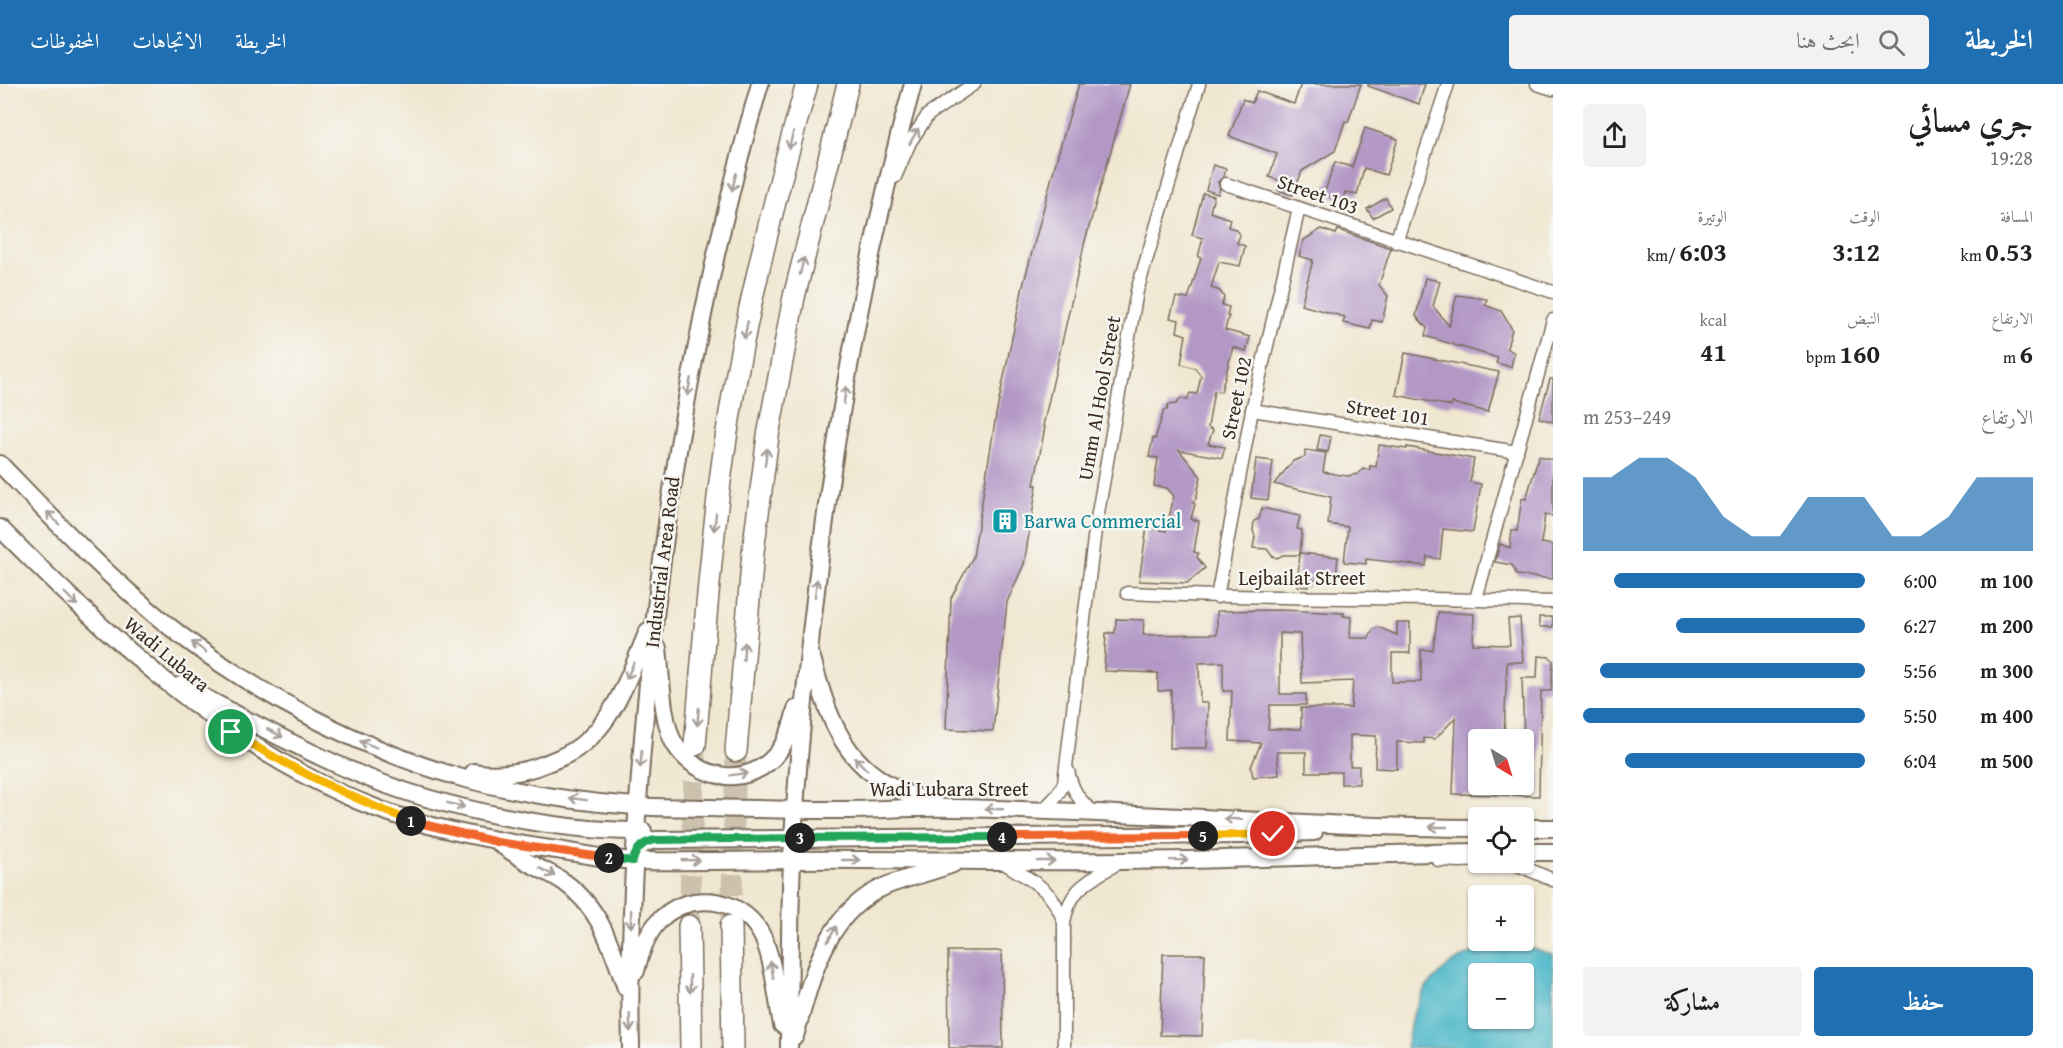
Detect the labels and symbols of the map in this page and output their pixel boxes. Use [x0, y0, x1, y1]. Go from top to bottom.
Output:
one-way arrow [908, 128, 920, 145]
one-way arrow [785, 130, 796, 149]
street label: Street 103 [1274, 166, 1363, 221]
one-way arrow [728, 172, 740, 191]
one-way arrow [796, 257, 808, 276]
street label: Umm Al Hool Street [1070, 313, 1127, 483]
one-way arrow [740, 320, 751, 339]
street label: Street 102 [1213, 354, 1258, 442]
one-way arrow [683, 377, 694, 396]
one-way arrow [840, 385, 851, 405]
street label: Street 101 [1344, 391, 1432, 432]
one-way arrow [760, 448, 771, 468]
street label: Industrial Area Road [637, 474, 686, 649]
building icon: Barwa Commercial [990, 506, 1020, 536]
place label: Barwa Commercial [1024, 506, 1182, 535]
one-way arrow [46, 511, 60, 526]
one-way arrow [709, 512, 720, 532]
street label: Lejbailat Street [1238, 563, 1366, 592]
one-way arrow [811, 578, 822, 598]
one-way arrow [64, 591, 79, 606]
street label: Wadi Lubara [118, 609, 217, 699]
one-way arrow [191, 641, 207, 653]
one-way arrow [739, 642, 750, 662]
one-way arrow [624, 661, 635, 680]
pin [205, 706, 256, 757]
one-way arrow [692, 706, 703, 726]
one-way arrow [266, 728, 284, 740]
north arrow [1468, 729, 1534, 795]
one-way arrow [359, 737, 377, 749]
one-way arrow [635, 749, 646, 769]
one-way arrow [854, 757, 869, 772]
one-way arrow [729, 769, 748, 780]
street label: Wadi Lubara Street [869, 774, 1029, 803]
one-way arrow [569, 794, 589, 805]
one-way arrow [446, 799, 465, 811]
one-way arrow [984, 804, 1004, 815]
pin: 1 [396, 806, 426, 836]
pin [1247, 808, 1298, 859]
one-way arrow [1223, 813, 1243, 824]
pin: 5 [1188, 821, 1218, 851]
pin: 4 [987, 822, 1017, 852]
one-way arrow [1428, 822, 1448, 833]
pin: 3 [785, 823, 815, 853]
pin: 2 [594, 843, 624, 873]
one-way arrow [681, 854, 701, 866]
one-way arrow [841, 854, 861, 866]
one-way arrow [1168, 854, 1188, 866]
one-way arrow [1036, 855, 1056, 867]
one-way arrow [538, 866, 555, 878]
one-way arrow [625, 909, 637, 929]
one-way arrow [826, 926, 838, 943]
one-way arrow [766, 961, 777, 980]
one-way arrow [684, 974, 696, 994]
one-way arrow [625, 1013, 636, 1033]

